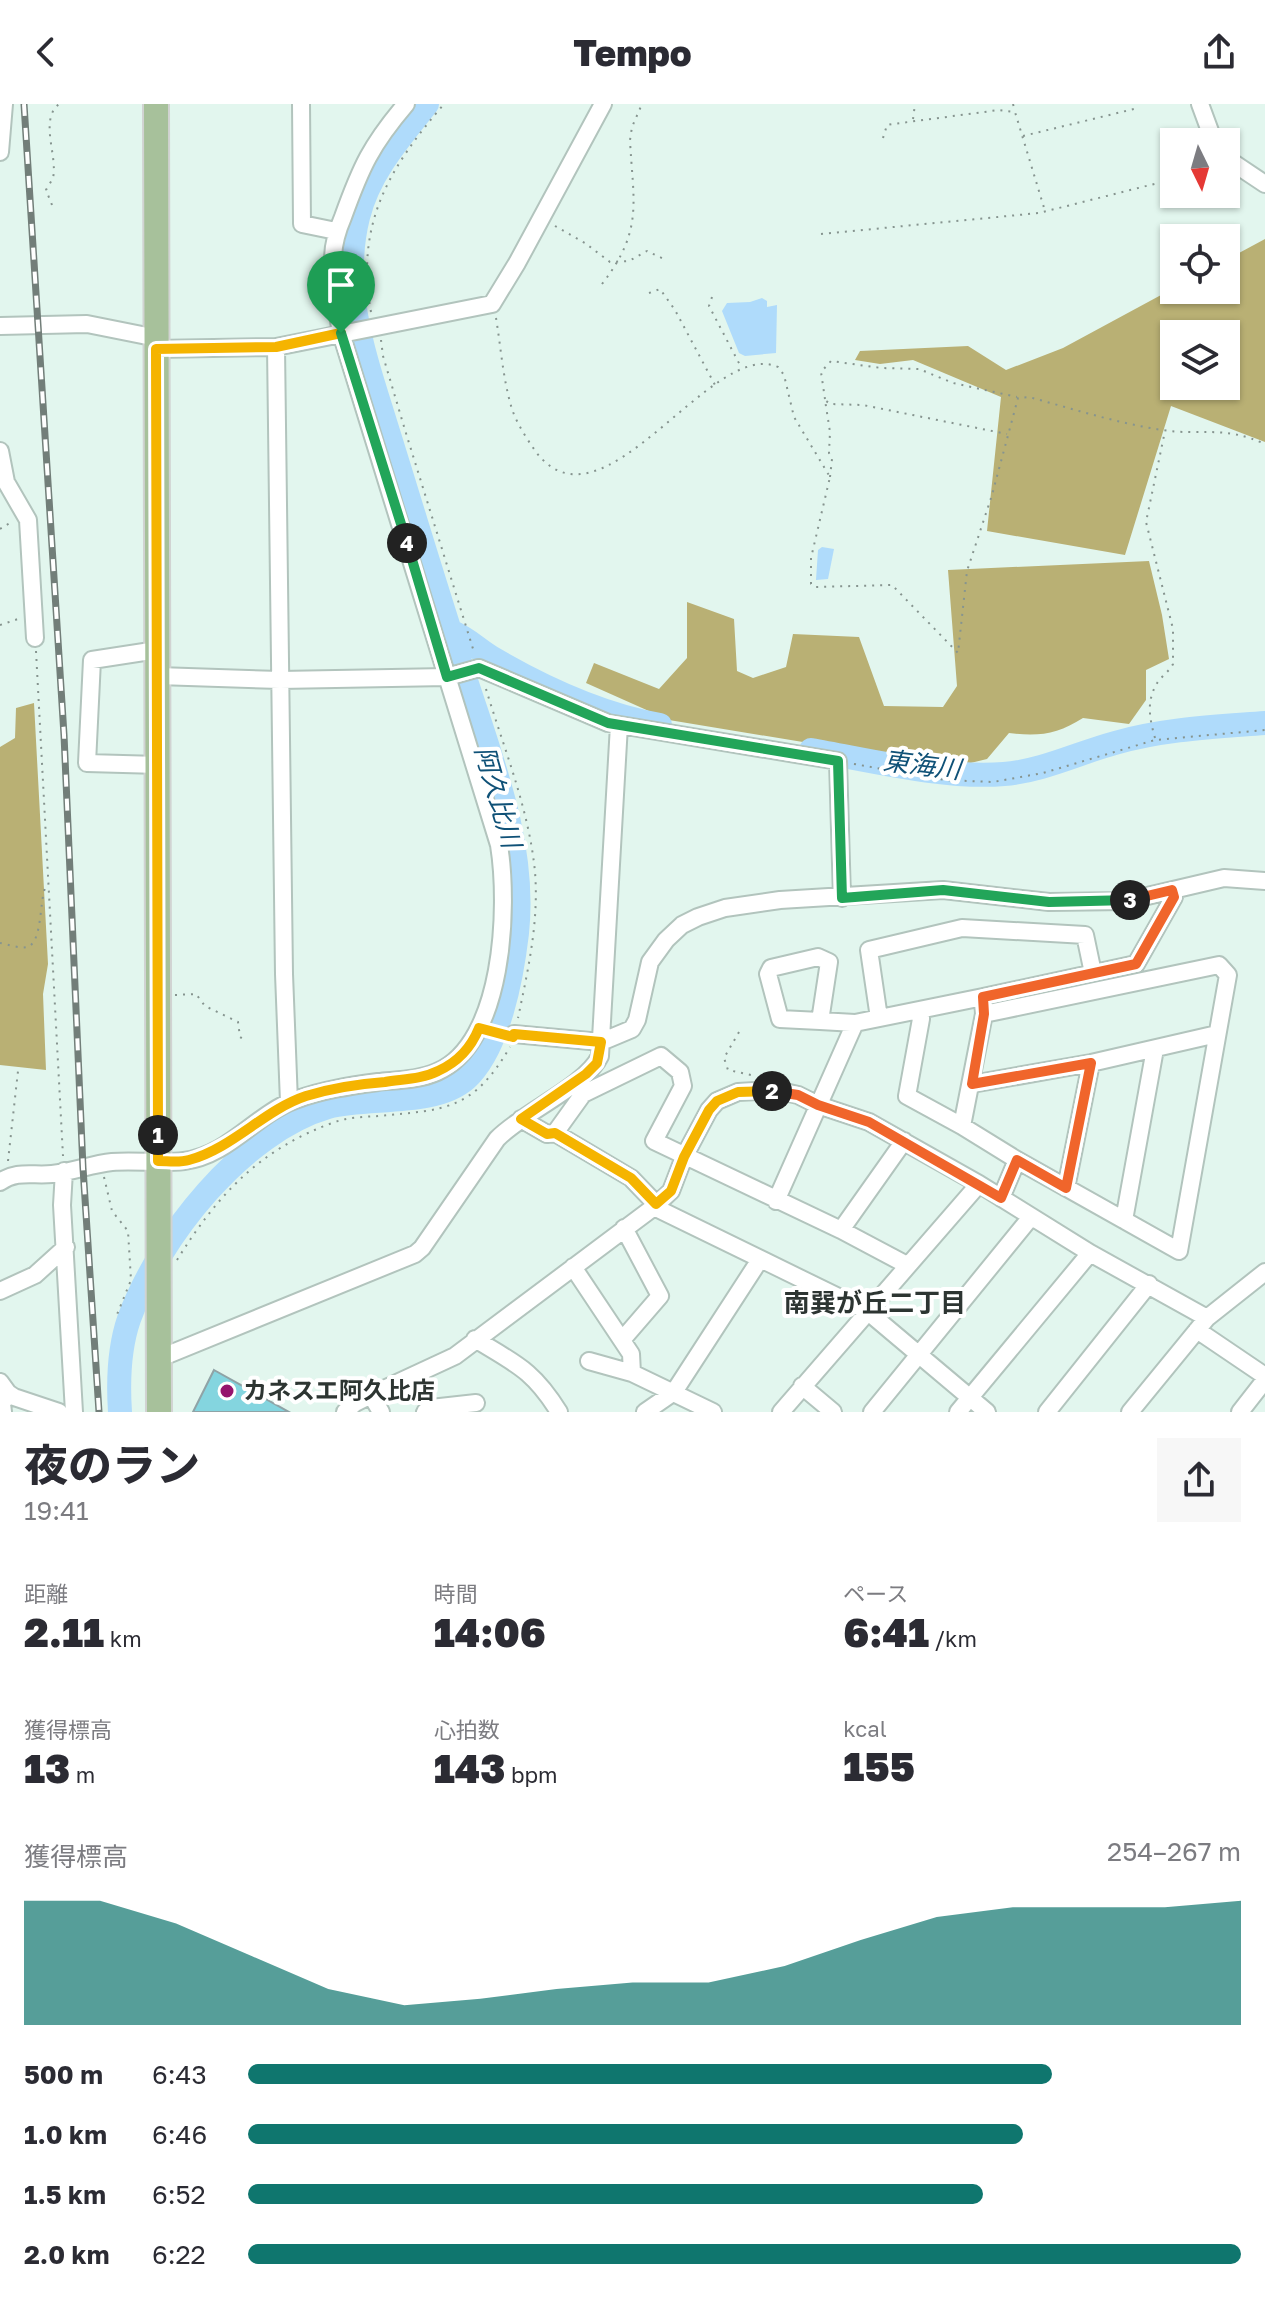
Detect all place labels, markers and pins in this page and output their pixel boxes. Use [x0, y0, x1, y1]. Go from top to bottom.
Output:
pin [307, 251, 375, 333]
pin: 4 [387, 523, 427, 563]
pin: 3 [1110, 880, 1150, 920]
pin: 2 [752, 1071, 792, 1111]
pin: 1 [138, 1115, 178, 1155]
place label: カネスエ阿久比店 [243, 1375, 435, 1404]
marker: カネスエ阿久比店 [218, 1382, 236, 1400]

